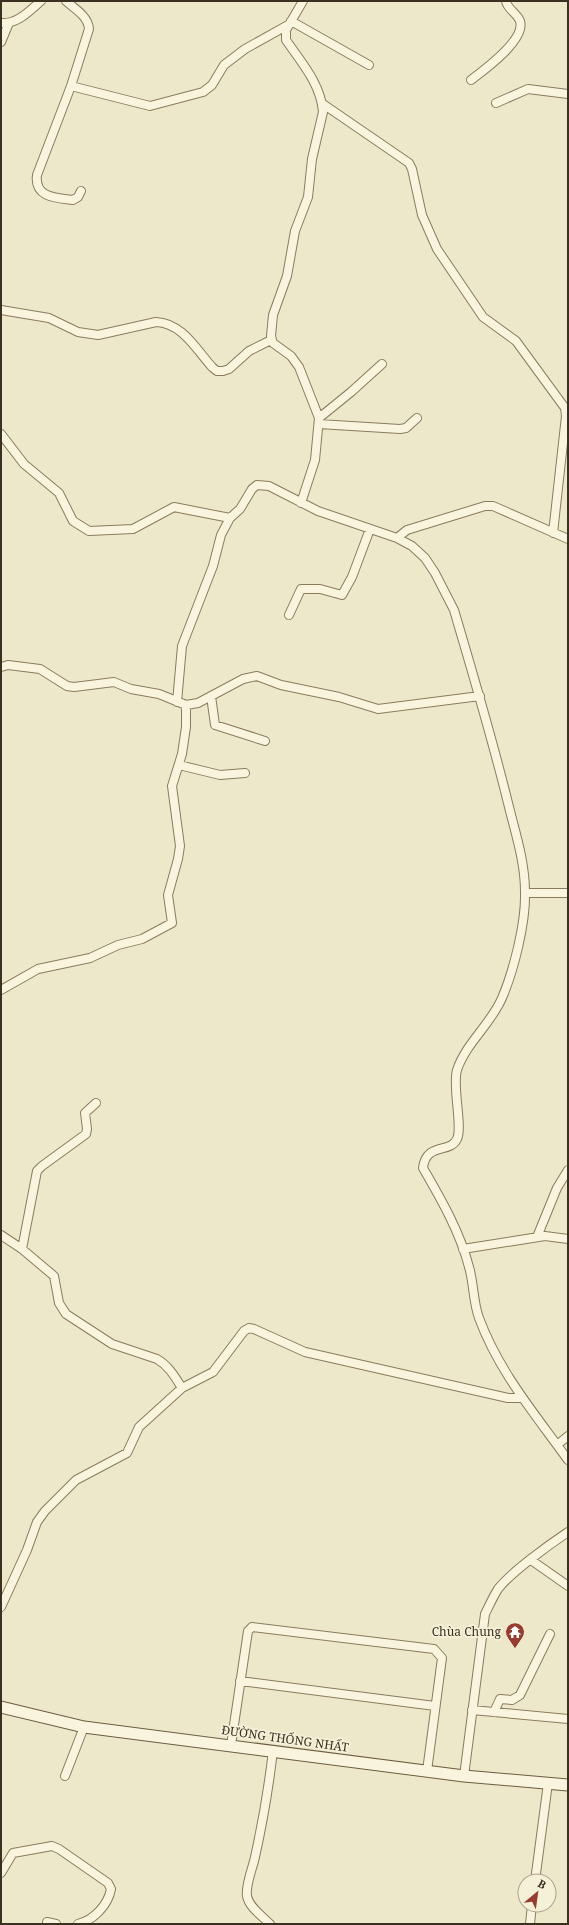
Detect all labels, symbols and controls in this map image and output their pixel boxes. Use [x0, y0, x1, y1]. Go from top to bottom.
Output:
temple icon: Chùa Chung [504, 1621, 526, 1649]
place label: Chùa Chung [432, 1623, 502, 1640]
street label: ĐƯỜNG THỐNG NHẤT [220, 1721, 350, 1756]
north arrow [517, 1873, 557, 1913]
text: B [535, 1875, 549, 1892]

